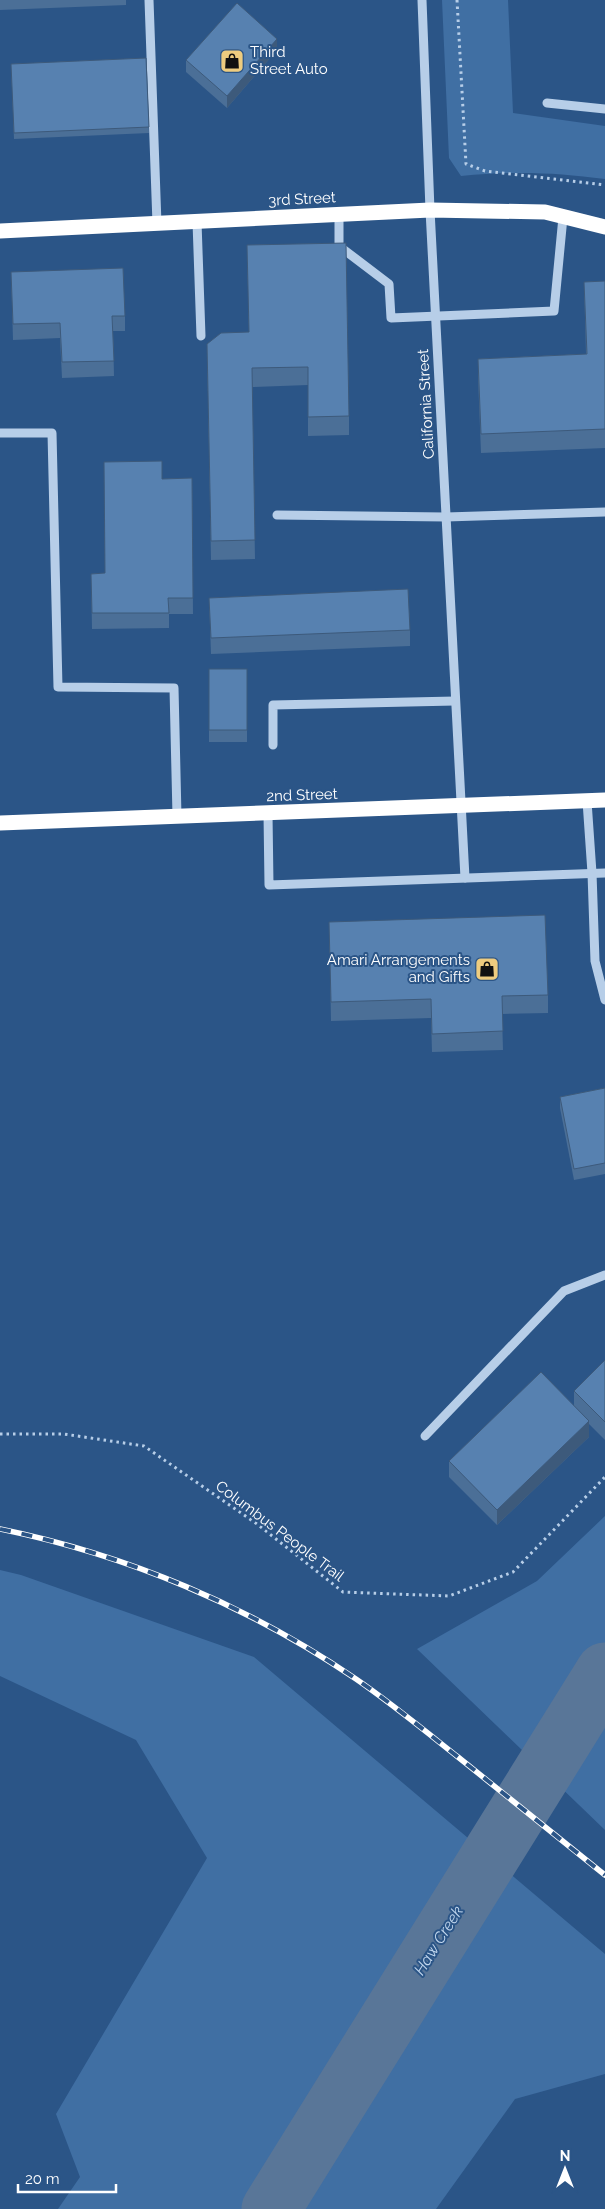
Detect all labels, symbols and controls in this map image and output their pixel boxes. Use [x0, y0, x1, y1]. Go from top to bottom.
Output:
place label: Third Street Auto [250, 43, 328, 78]
shop icon: Third Street Auto [219, 48, 245, 74]
street label: 3rd Street [268, 188, 336, 210]
street label: California Street [414, 348, 438, 460]
street label: 2nd Street [266, 785, 338, 805]
place label: Amari Arrangements and Gifts [327, 951, 470, 986]
shop icon: Amari Arrangements and Gifts [474, 956, 500, 982]
street label: Columbus People Trail [212, 1477, 349, 1586]
water label: Haw Creek [410, 1902, 467, 1978]
north arrow [540, 2144, 590, 2194]
text: N [560, 2148, 570, 2164]
scale bar [18, 2162, 115, 2194]
text: 20 m [25, 2170, 60, 2188]

